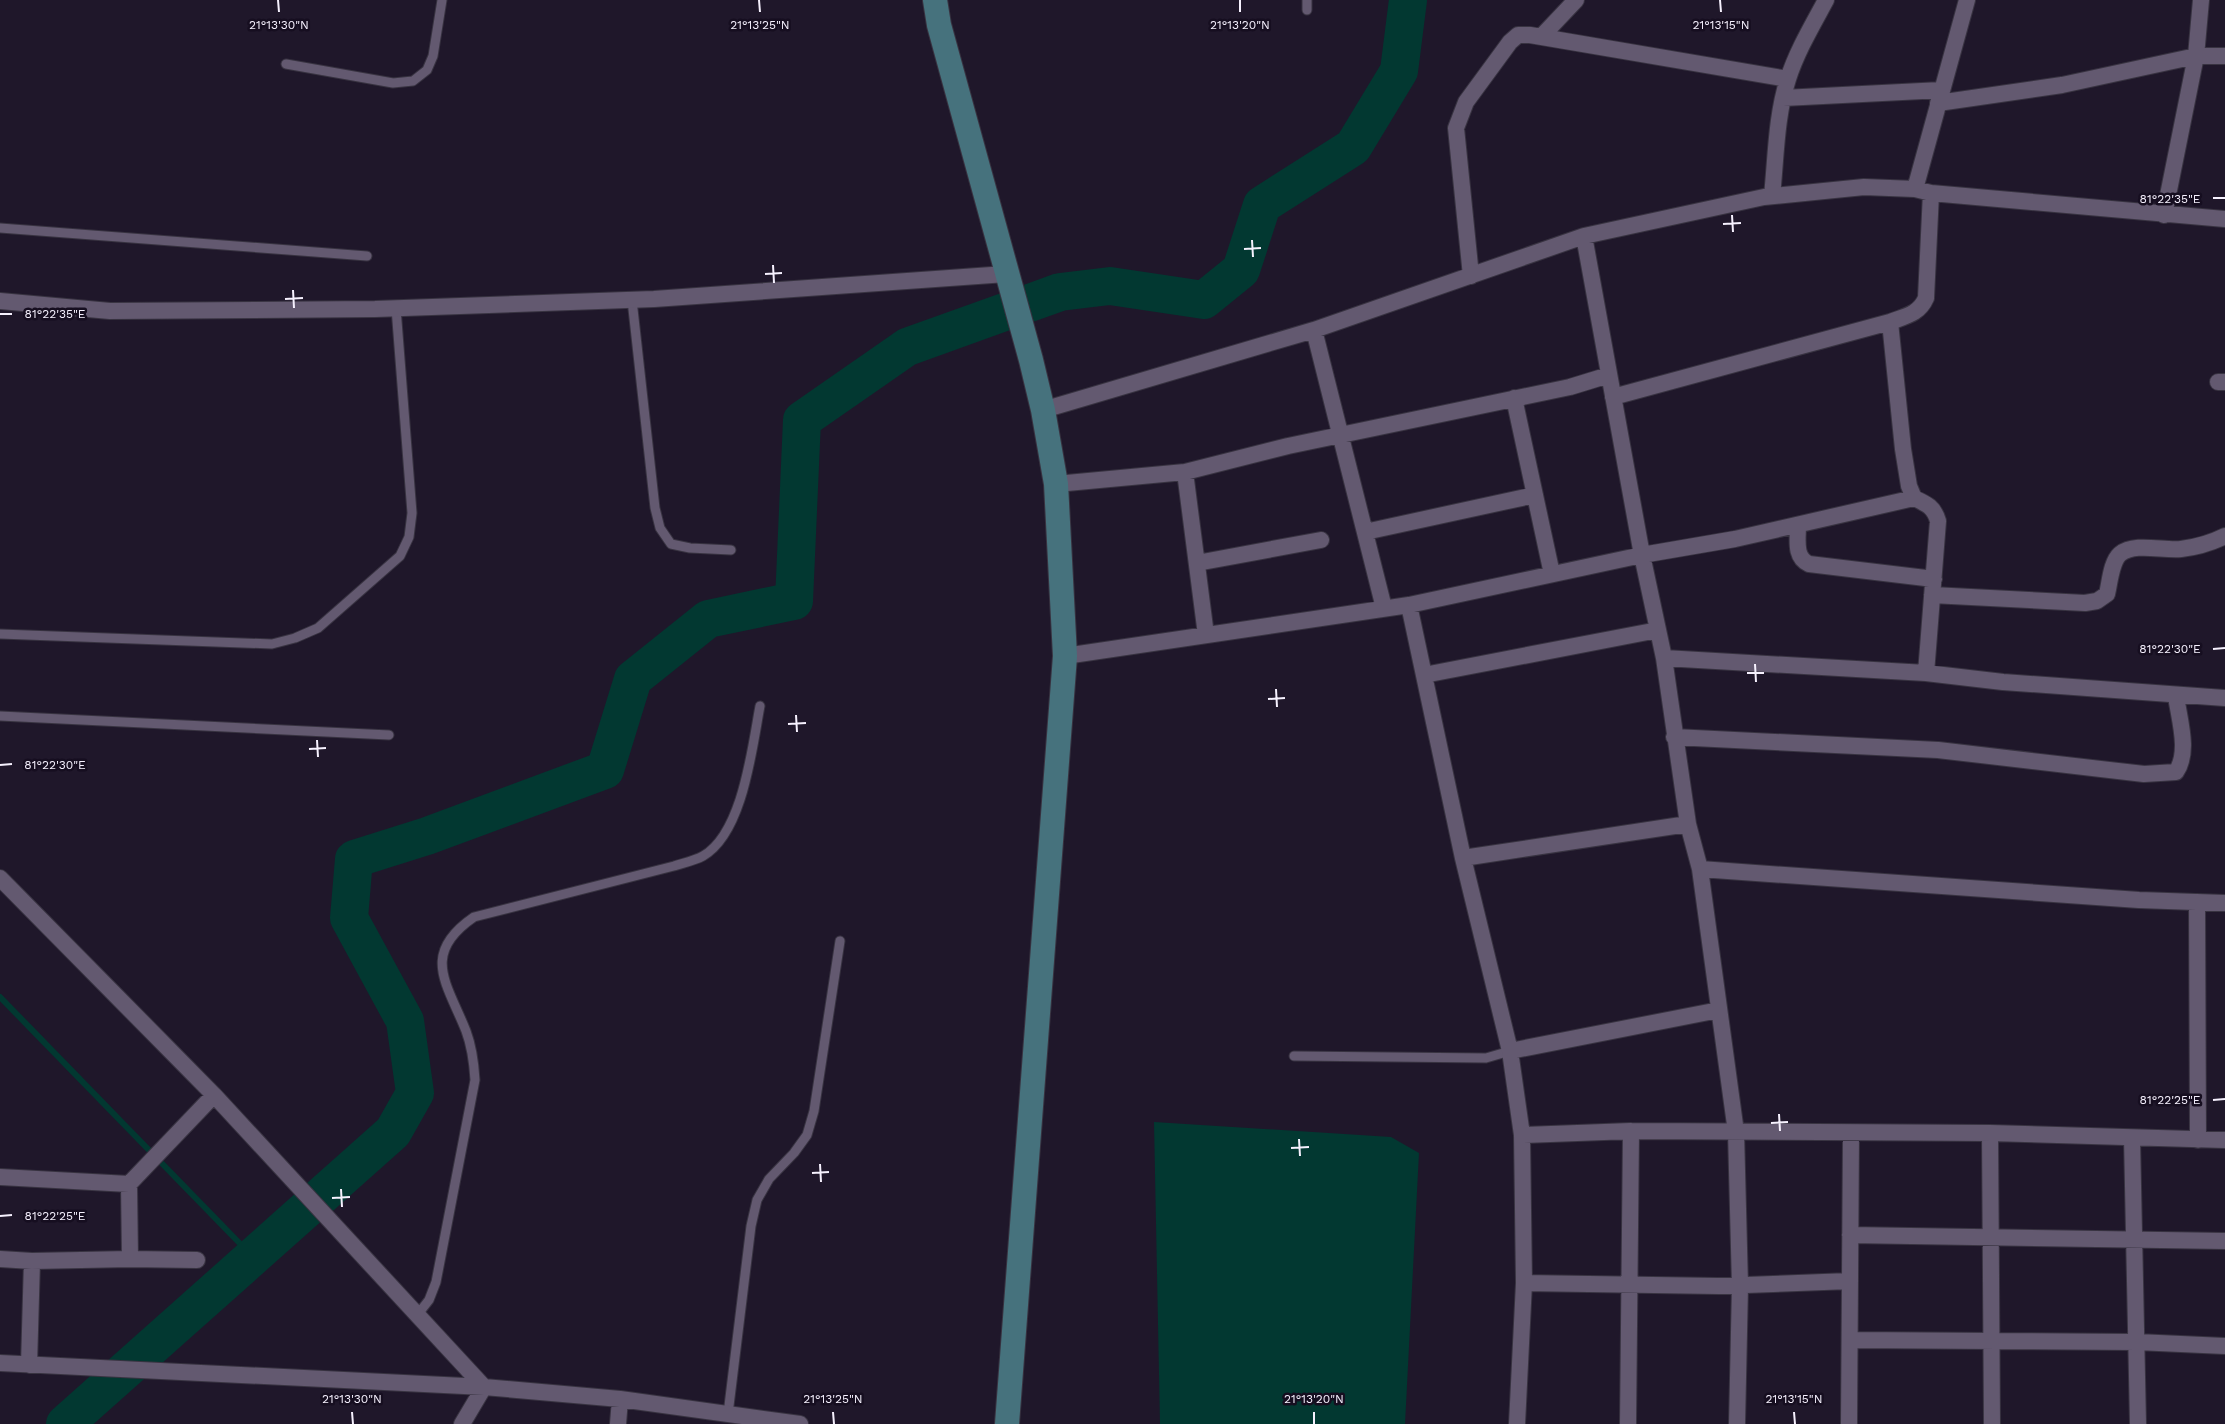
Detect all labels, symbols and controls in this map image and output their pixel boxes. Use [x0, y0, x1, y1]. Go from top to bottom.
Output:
text: 21°13'30"N [249, 18, 309, 32]
text: 21°13'25"N [730, 18, 790, 32]
text: 21°13'20"N [1210, 18, 1270, 32]
text: 21°13'15"N [1693, 18, 1750, 32]
text: 81°22'35"E [2140, 192, 2201, 206]
text: 81°22'35"E [25, 307, 86, 321]
text: 81°22'30"E [2139, 642, 2201, 656]
text: 81°22'30"E [24, 758, 86, 772]
text: 81°22'25"E [2140, 1093, 2201, 1107]
text: 81°22'25"E [25, 1209, 86, 1223]
text: 21°13'30"N [322, 1392, 382, 1406]
text: 21°13'25"N [803, 1392, 863, 1406]
text: 21°13'20"N [1284, 1392, 1344, 1406]
text: 21°13'15"N [1766, 1392, 1823, 1406]

